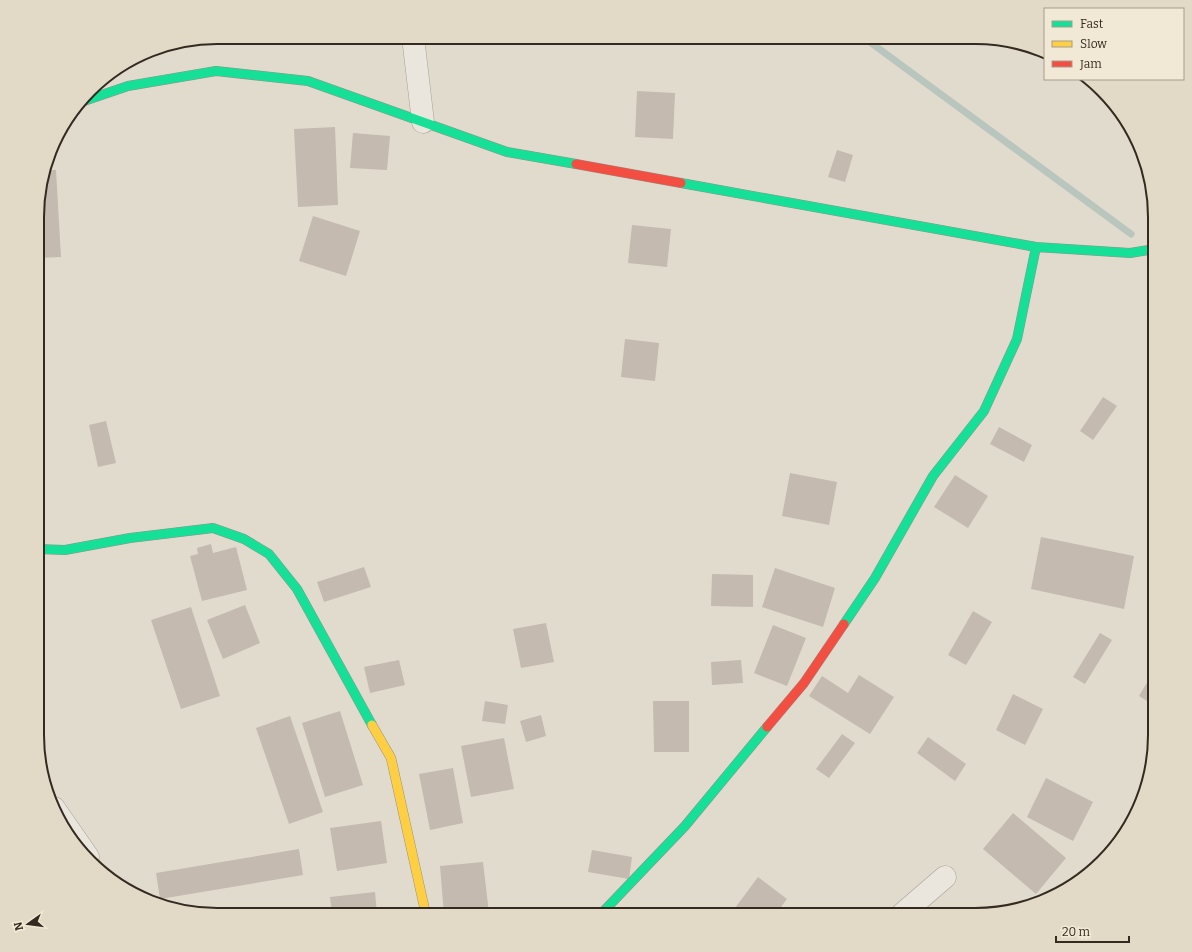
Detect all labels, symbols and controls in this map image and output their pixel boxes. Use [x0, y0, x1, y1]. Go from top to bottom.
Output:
legend [1044, 8, 1184, 80]
text: Fast [1080, 17, 1104, 31]
text: Slow [1080, 37, 1107, 51]
text: Jam [1079, 57, 1102, 71]
north arrow [8, 904, 48, 944]
scale bar [1056, 918, 1129, 944]
text: N [11, 920, 26, 932]
text: 20 m [1062, 925, 1091, 939]

